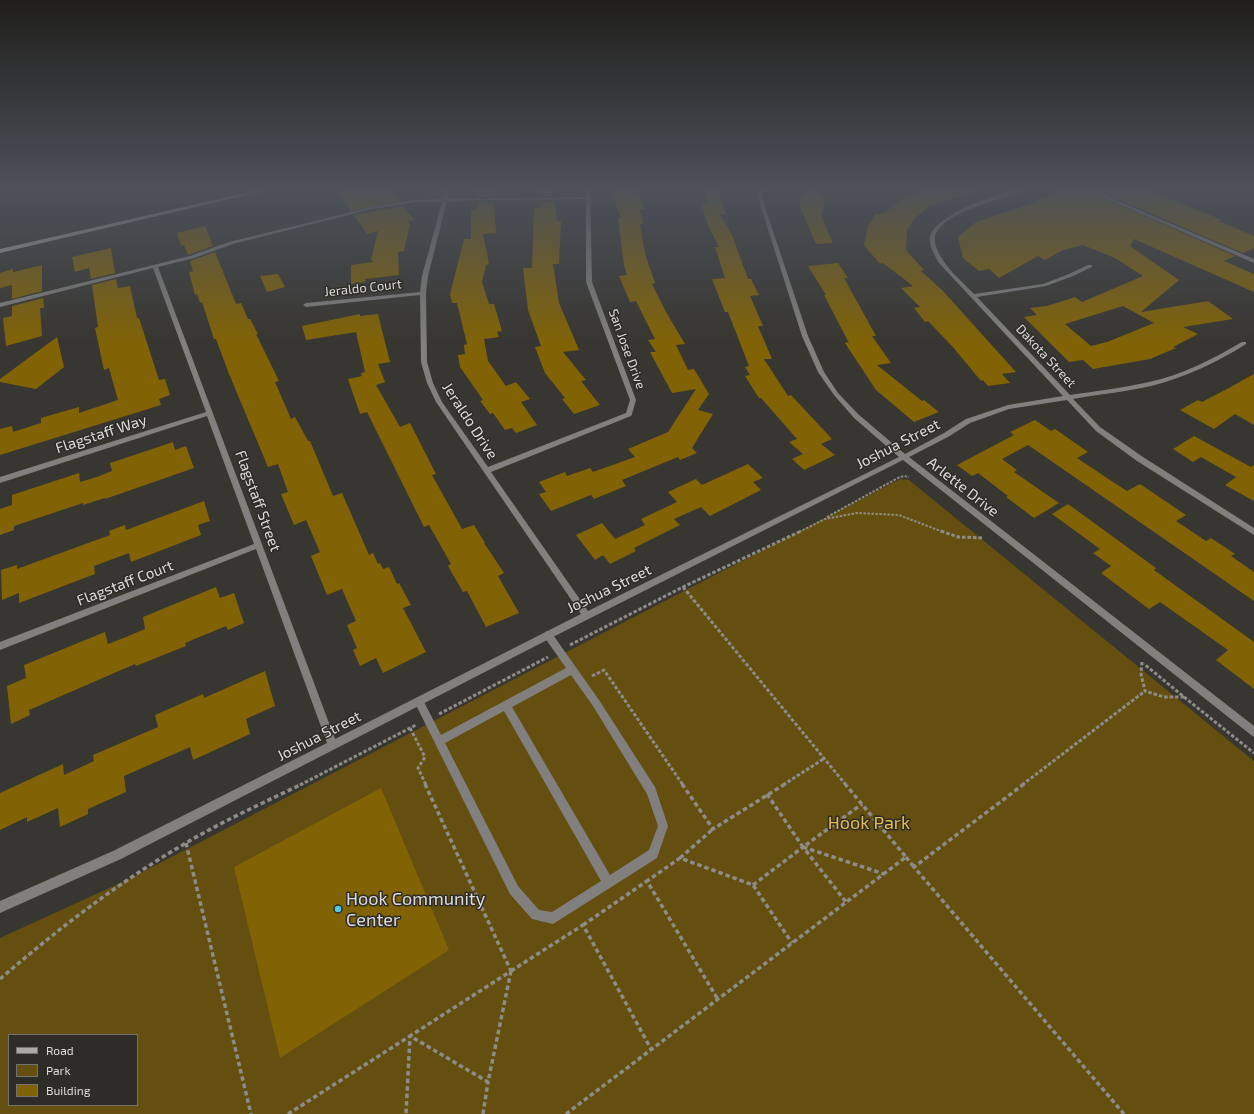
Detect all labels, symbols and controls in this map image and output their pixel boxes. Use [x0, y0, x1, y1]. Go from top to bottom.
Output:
street label: Jeraldo Court [324, 276, 402, 300]
street label: San Jose Drive [605, 307, 649, 391]
street label: Dakota Street [1013, 321, 1079, 391]
street label: Jeraldo Drive [439, 379, 501, 463]
street label: Flagstaff Way [53, 411, 149, 457]
street label: Joshua Street [853, 415, 943, 473]
street label: Flagstaff Street [231, 448, 285, 554]
street label: Arlette Drive [923, 453, 1003, 521]
street label: Flagstaff Court [74, 556, 176, 610]
street label: Joshua Street [564, 561, 654, 617]
street label: Joshua Street [274, 707, 364, 765]
park label: Hook Park [828, 812, 910, 834]
place label: Hook Community Center [346, 888, 485, 930]
marker: Hook Community Center [333, 904, 343, 914]
legend [8, 1034, 138, 1106]
text: Road [46, 1043, 74, 1057]
text: Park [46, 1063, 71, 1077]
text: Building [46, 1083, 90, 1097]

